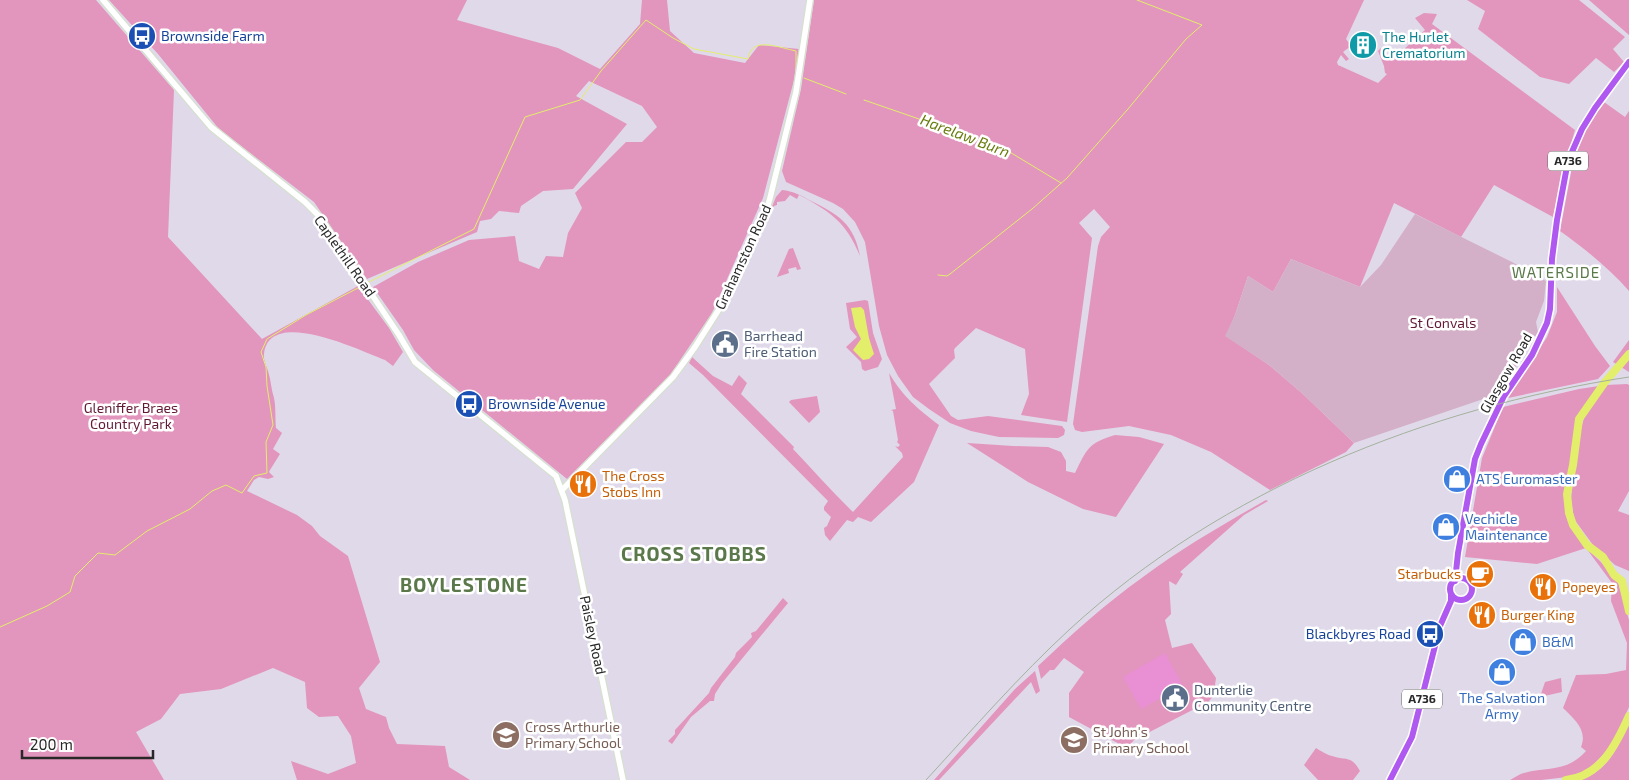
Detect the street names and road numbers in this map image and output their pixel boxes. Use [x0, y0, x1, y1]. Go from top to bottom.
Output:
road number: A736 [1548, 152, 1588, 170]
street label: Grahamston Road [711, 202, 774, 312]
street label: Caplethill Road [311, 212, 380, 300]
street label: Glasgow Road [1476, 330, 1535, 416]
street label: Paisley Road [577, 594, 610, 676]
road number: A736 [1402, 690, 1442, 709]

